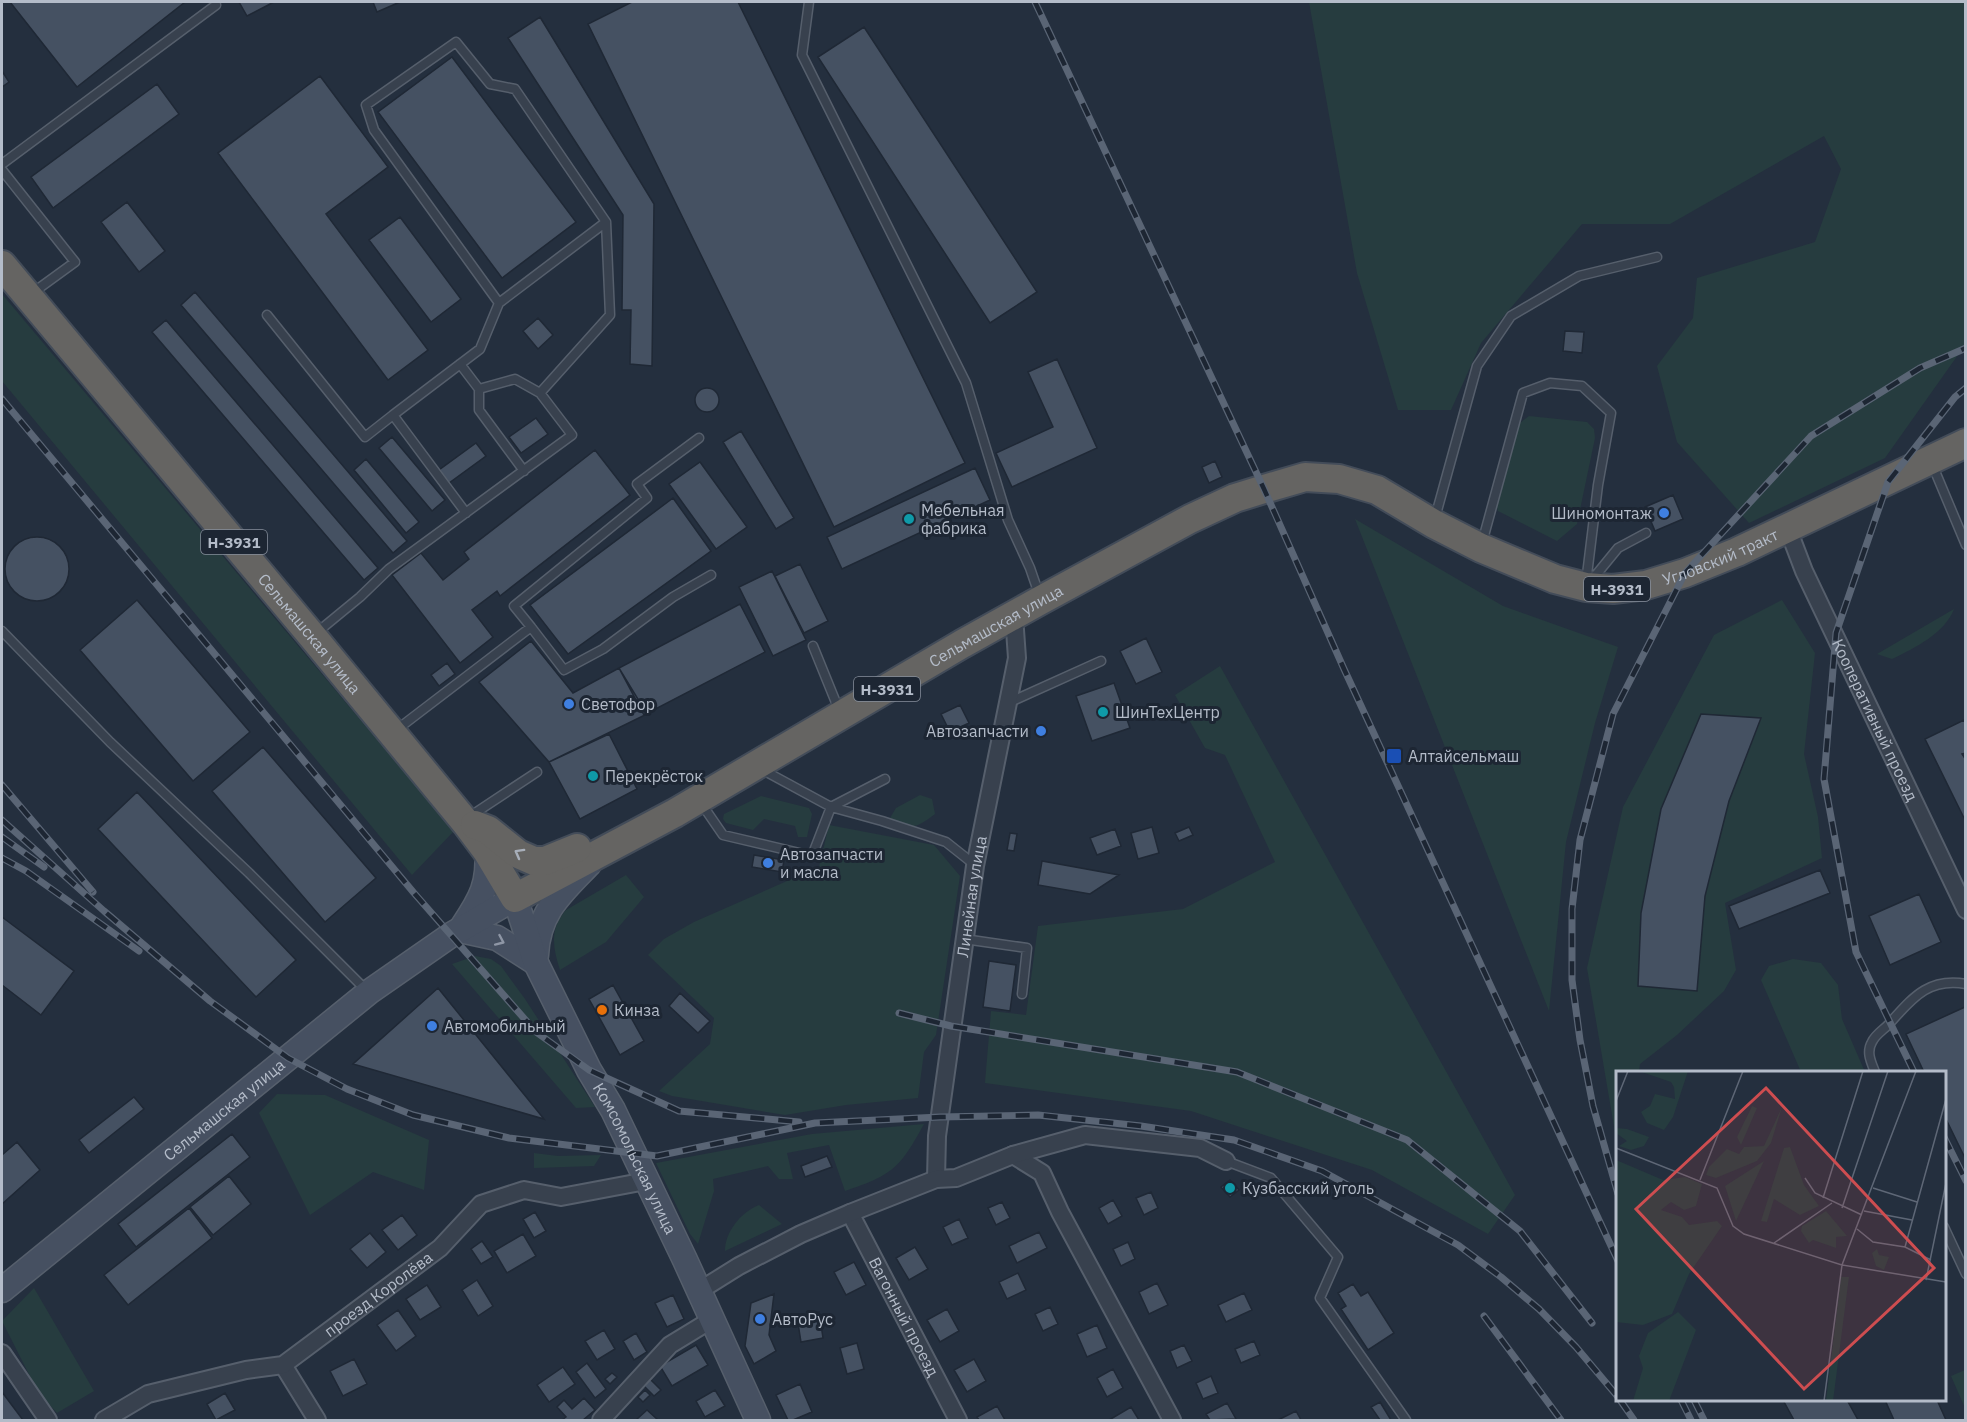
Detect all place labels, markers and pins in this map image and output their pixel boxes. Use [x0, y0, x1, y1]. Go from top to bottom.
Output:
place label: Мебельная фабрика [921, 500, 1005, 538]
place label: Шиномонтаж [1551, 503, 1652, 523]
marker: Шиномонтаж [1657, 506, 1671, 520]
marker: Мебельная фабрика [902, 512, 916, 526]
place label: Светофор [581, 694, 655, 714]
marker: Светофор [562, 697, 576, 711]
place label: ШинТехЦентр [1115, 702, 1220, 722]
marker: ШинТехЦентр [1096, 705, 1110, 719]
place label: Автозапчасти [926, 721, 1029, 741]
marker: Автозапчасти [1034, 724, 1048, 738]
place label: Алтайсельмаш [1408, 746, 1519, 766]
marker: Алтайсельмаш [1385, 747, 1403, 765]
place label: Перекрёсток [605, 766, 703, 786]
marker: Перекрёсток [586, 769, 600, 783]
place label: Автозапчасти и масла [780, 844, 883, 882]
marker: Автозапчасти и масла [761, 856, 775, 870]
place label: Кинза [614, 1000, 660, 1020]
marker: Кинза [595, 1003, 609, 1017]
place label: Автомобильный [444, 1016, 566, 1036]
marker: Автомобильный [425, 1019, 439, 1033]
place label: Кузбасский уголь [1242, 1178, 1374, 1198]
marker: Кузбасский уголь [1223, 1181, 1237, 1195]
place label: АвтоРус [772, 1309, 833, 1329]
marker: АвтоРус [753, 1312, 767, 1326]

